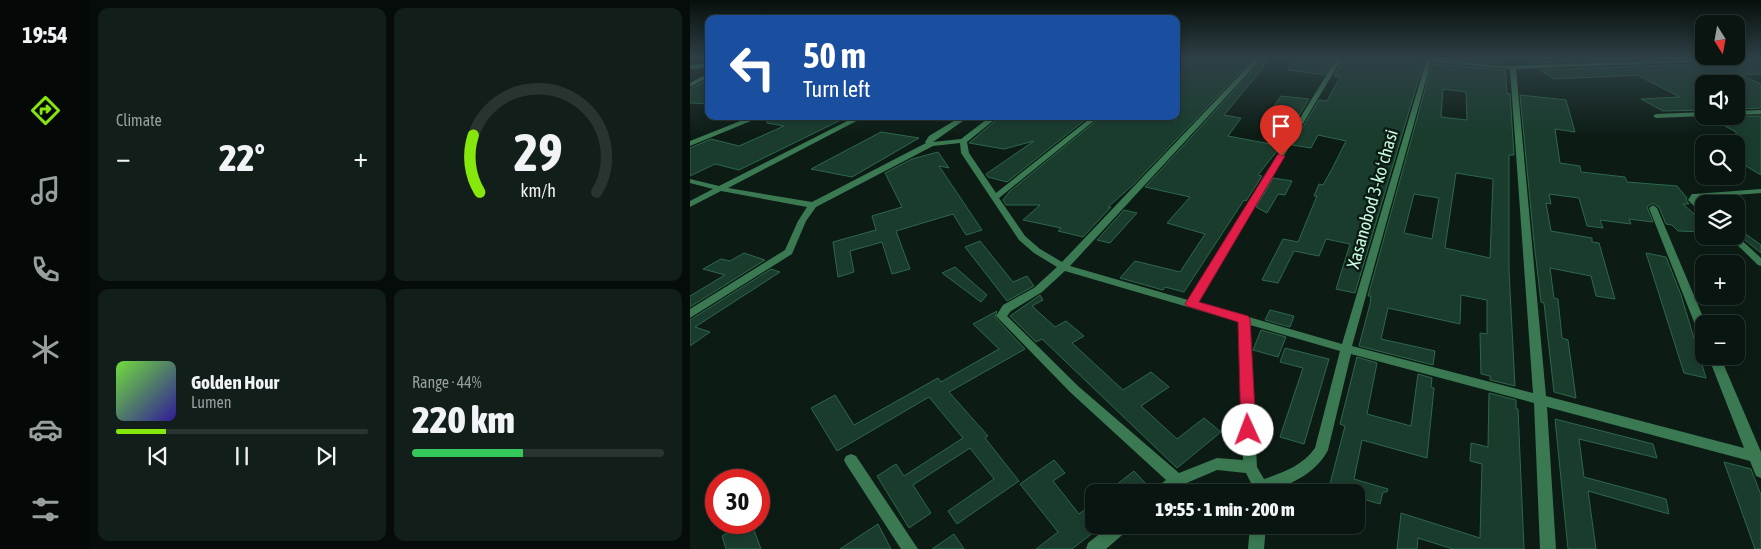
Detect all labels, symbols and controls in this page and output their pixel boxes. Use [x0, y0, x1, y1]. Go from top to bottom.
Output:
north arrow [1695, 15, 1745, 65]
map controls [1695, 15, 1745, 365]
text: 19:54 [22, 22, 68, 48]
icon: left [720, 35, 785, 100]
text: 50 m [803, 35, 866, 75]
button: sound [1695, 75, 1745, 125]
text: Turn left [803, 76, 870, 102]
icon: directions [28, 93, 63, 128]
pin [1260, 105, 1302, 156]
text: Climate [116, 111, 162, 129]
icon: arrive [1267, 112, 1295, 140]
text: 29 [514, 122, 562, 182]
street label: Xasanobod 3-koʻchasi [1342, 127, 1402, 271]
button: search [1695, 135, 1745, 185]
text: 22° [219, 136, 265, 179]
text: − [116, 141, 131, 173]
text: + [353, 141, 368, 173]
icon: music [28, 173, 63, 208]
text: km/h [520, 180, 556, 201]
button: layers [1695, 195, 1745, 245]
icon: phone [28, 252, 63, 287]
button: + [1695, 255, 1745, 305]
button: − [1695, 315, 1745, 365]
icon: climate [28, 332, 63, 367]
text: Golden Hour [191, 371, 279, 393]
text: Range · 44% [412, 373, 482, 391]
text: Lumen [191, 393, 231, 411]
text: 220 km [412, 398, 515, 441]
position arrow [1221, 403, 1273, 455]
icon: car [28, 412, 63, 447]
icon: previous [144, 442, 172, 470]
icon: pause [228, 442, 256, 470]
icon: next [312, 442, 340, 470]
speed limit sign: 30 [705, 469, 770, 534]
icon: filters [28, 492, 63, 527]
text: 19:55 · 1 min · 200 m [1155, 498, 1295, 520]

